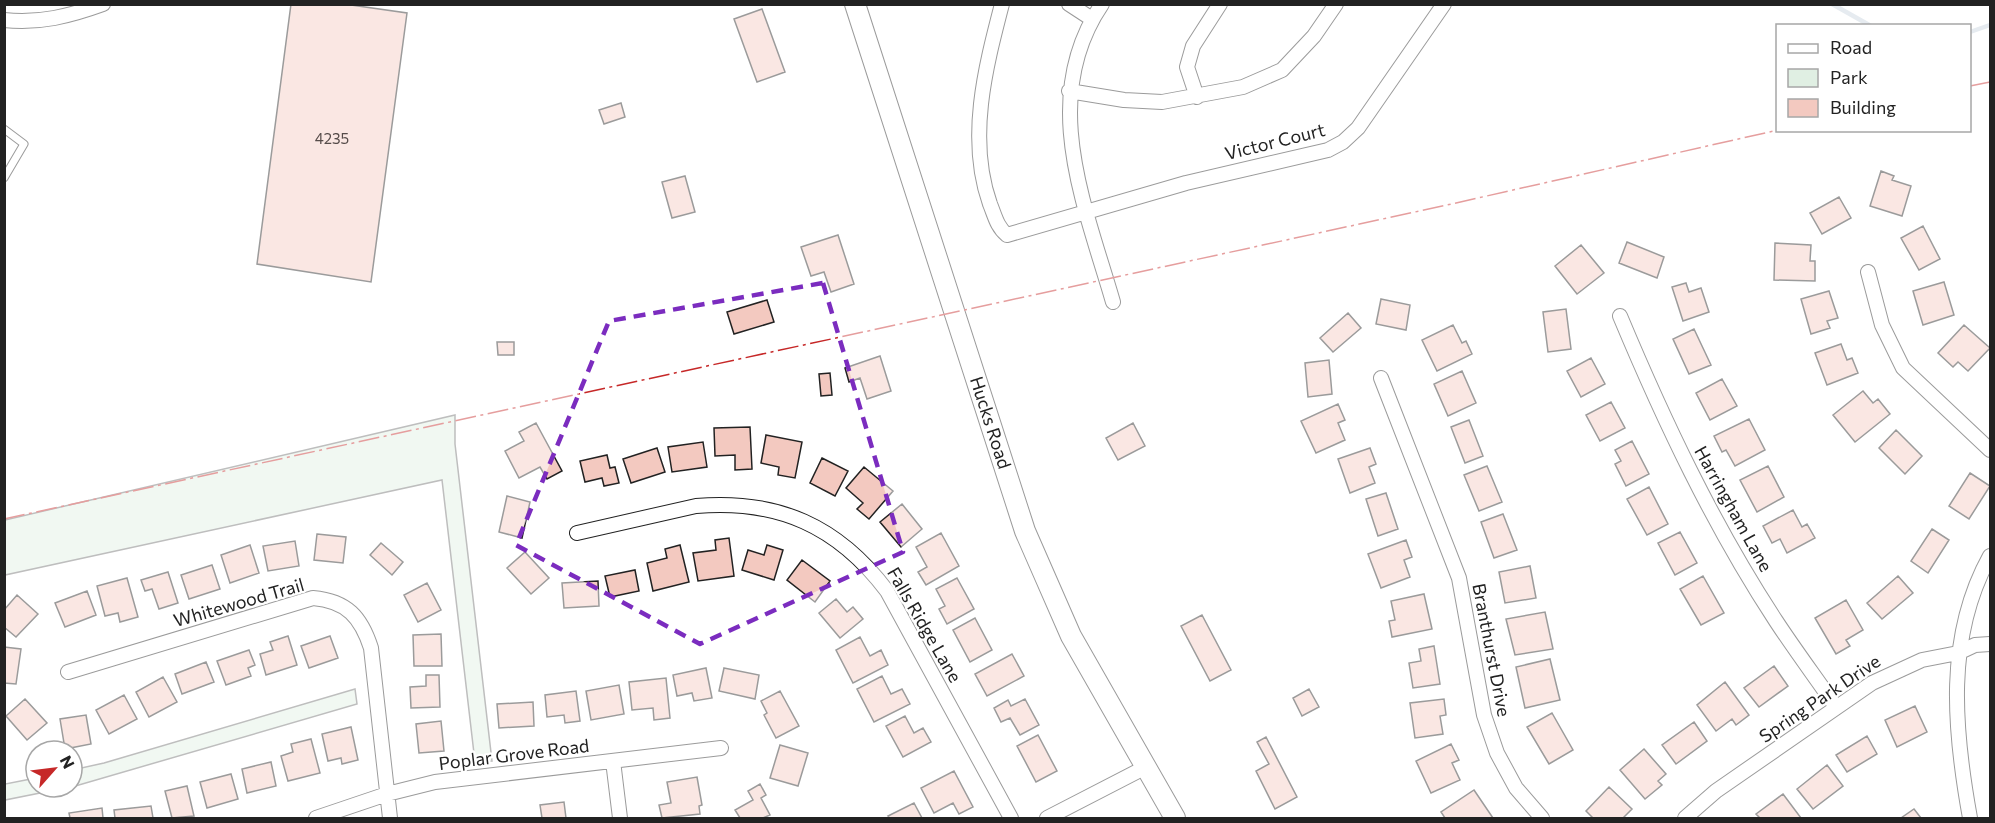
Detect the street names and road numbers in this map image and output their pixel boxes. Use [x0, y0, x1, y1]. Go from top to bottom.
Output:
street label: Victor Court [1222, 118, 1327, 164]
street label: Hucks Road [966, 373, 1016, 471]
street label: Harringham Lane [1690, 442, 1778, 575]
street label: Falls Ridge Lane [883, 563, 967, 686]
street label: Whitewood Trail [171, 573, 307, 631]
street label: Branthurst Drive [1468, 581, 1516, 718]
street label: Spring Park Drive [1755, 650, 1884, 747]
street label: Poplar Grove Road [437, 734, 590, 774]

